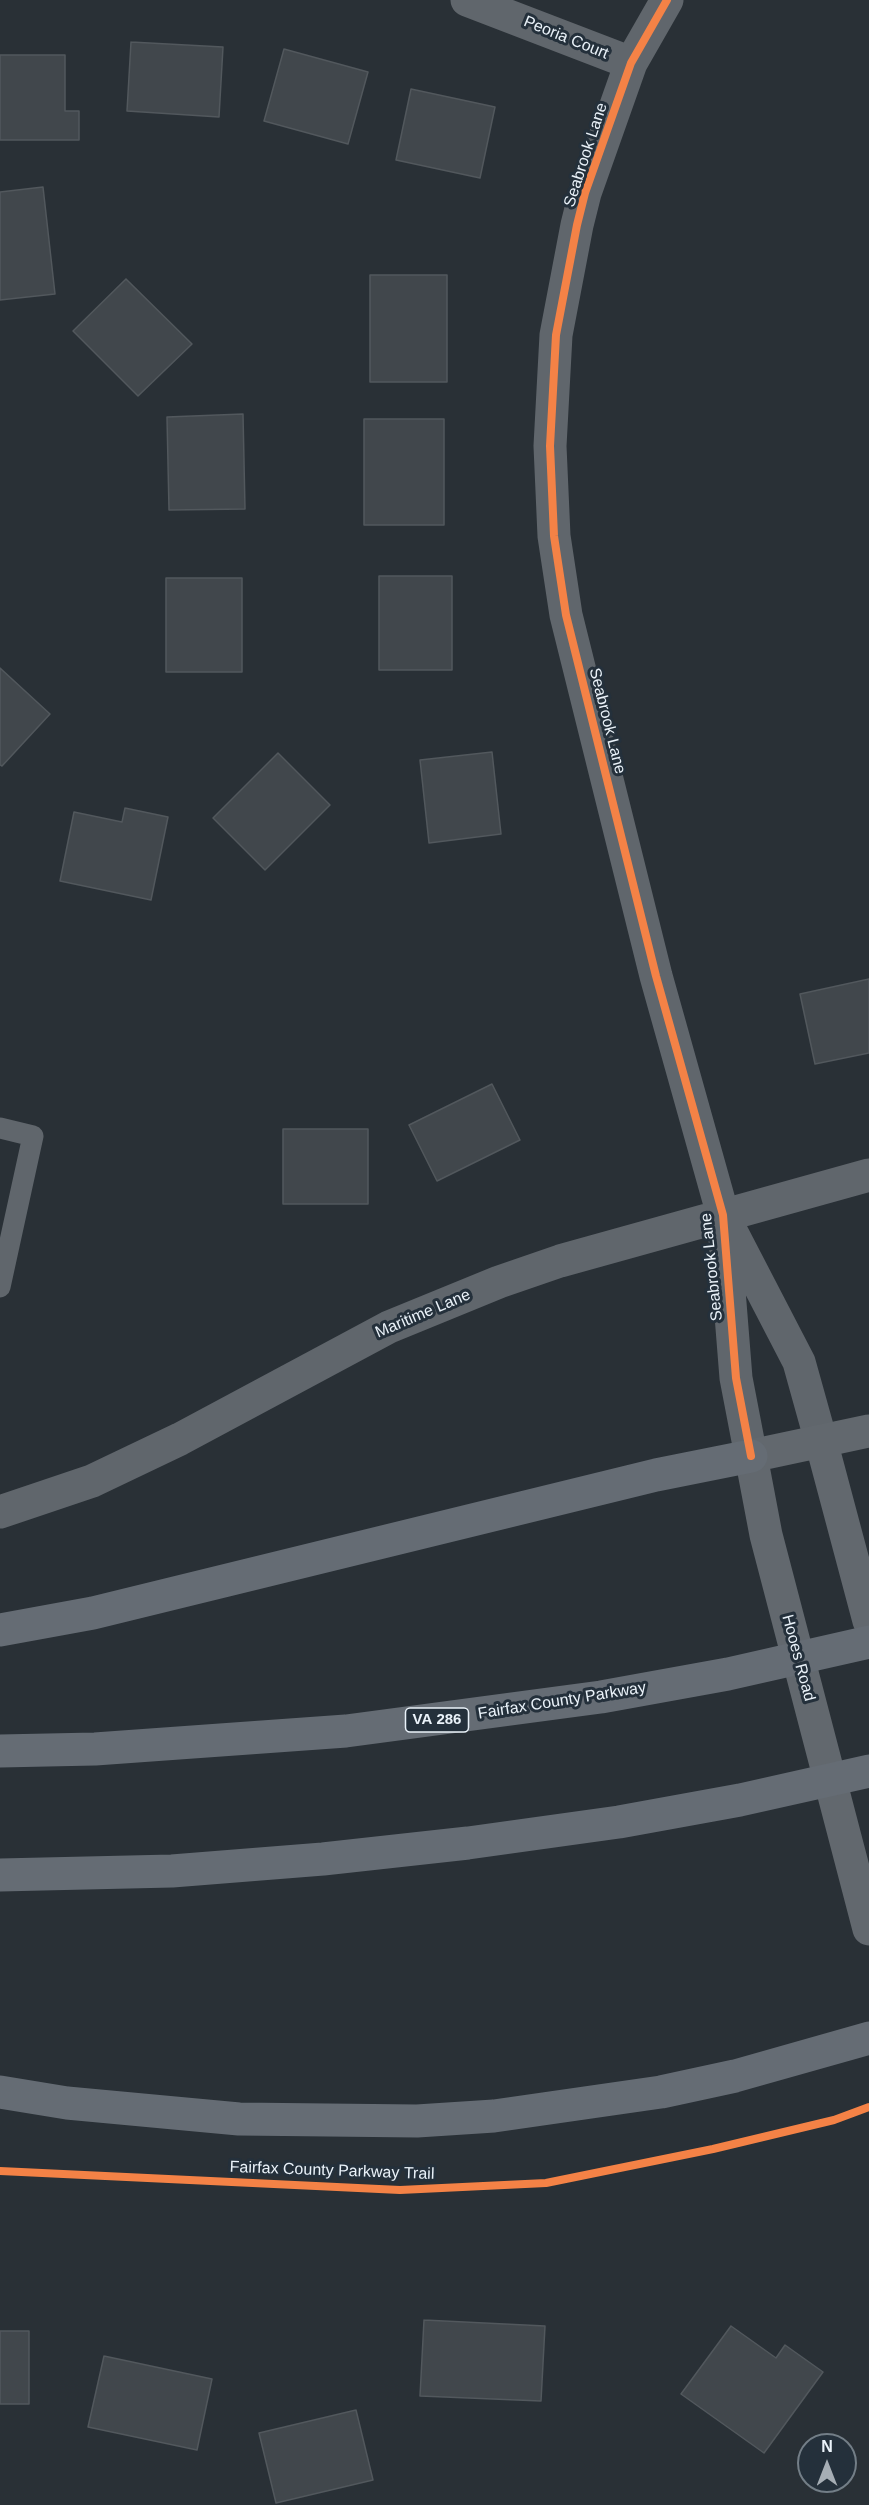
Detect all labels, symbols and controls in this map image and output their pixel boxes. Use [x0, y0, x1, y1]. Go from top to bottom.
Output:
street label: Peoria Court [521, 12, 611, 64]
street label: Seabrook Lane [560, 100, 612, 210]
street label: Seabrook Lane [585, 666, 629, 776]
street label: Seabrook Lane [697, 1212, 727, 1322]
street label: Maritime Lane [373, 1285, 473, 1343]
street label: Hooes Road [777, 1613, 819, 1703]
street label: Fairfax County Parkway [477, 1678, 647, 1724]
road number: VA 286 [406, 1708, 468, 1732]
street label: Fairfax County Parkway Trail [229, 2158, 435, 2184]
north arrow [797, 2433, 857, 2493]
text: N [821, 2438, 833, 2455]

